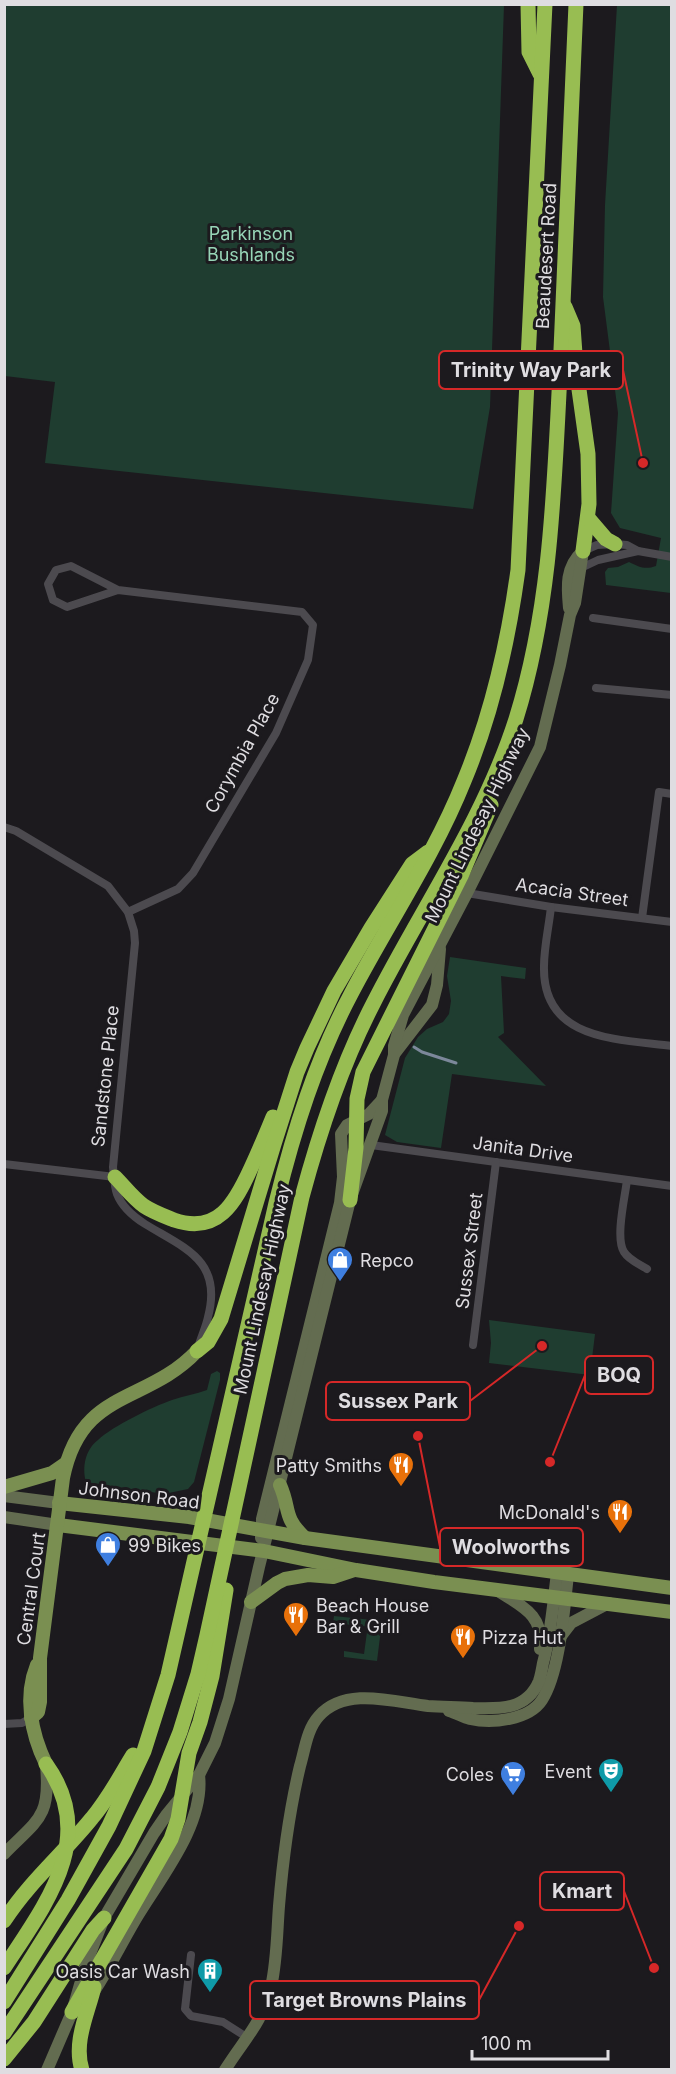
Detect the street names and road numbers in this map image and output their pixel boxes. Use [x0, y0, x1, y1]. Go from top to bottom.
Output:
street label: Beaudesert Road [532, 182, 560, 330]
street label: Corymbia Place [200, 689, 284, 817]
street label: Mount Lindesay Highway [421, 724, 533, 926]
street label: Acacia Street [514, 874, 630, 910]
street label: Sandstone Place [87, 1004, 123, 1148]
street label: Janita Drive [471, 1132, 575, 1166]
street label: Mount Lindesay Highway [229, 1182, 295, 1396]
street label: Sussex Street [451, 1192, 487, 1310]
street label: Johnson Road [77, 1477, 201, 1513]
street label: Central Court [13, 1531, 49, 1647]

